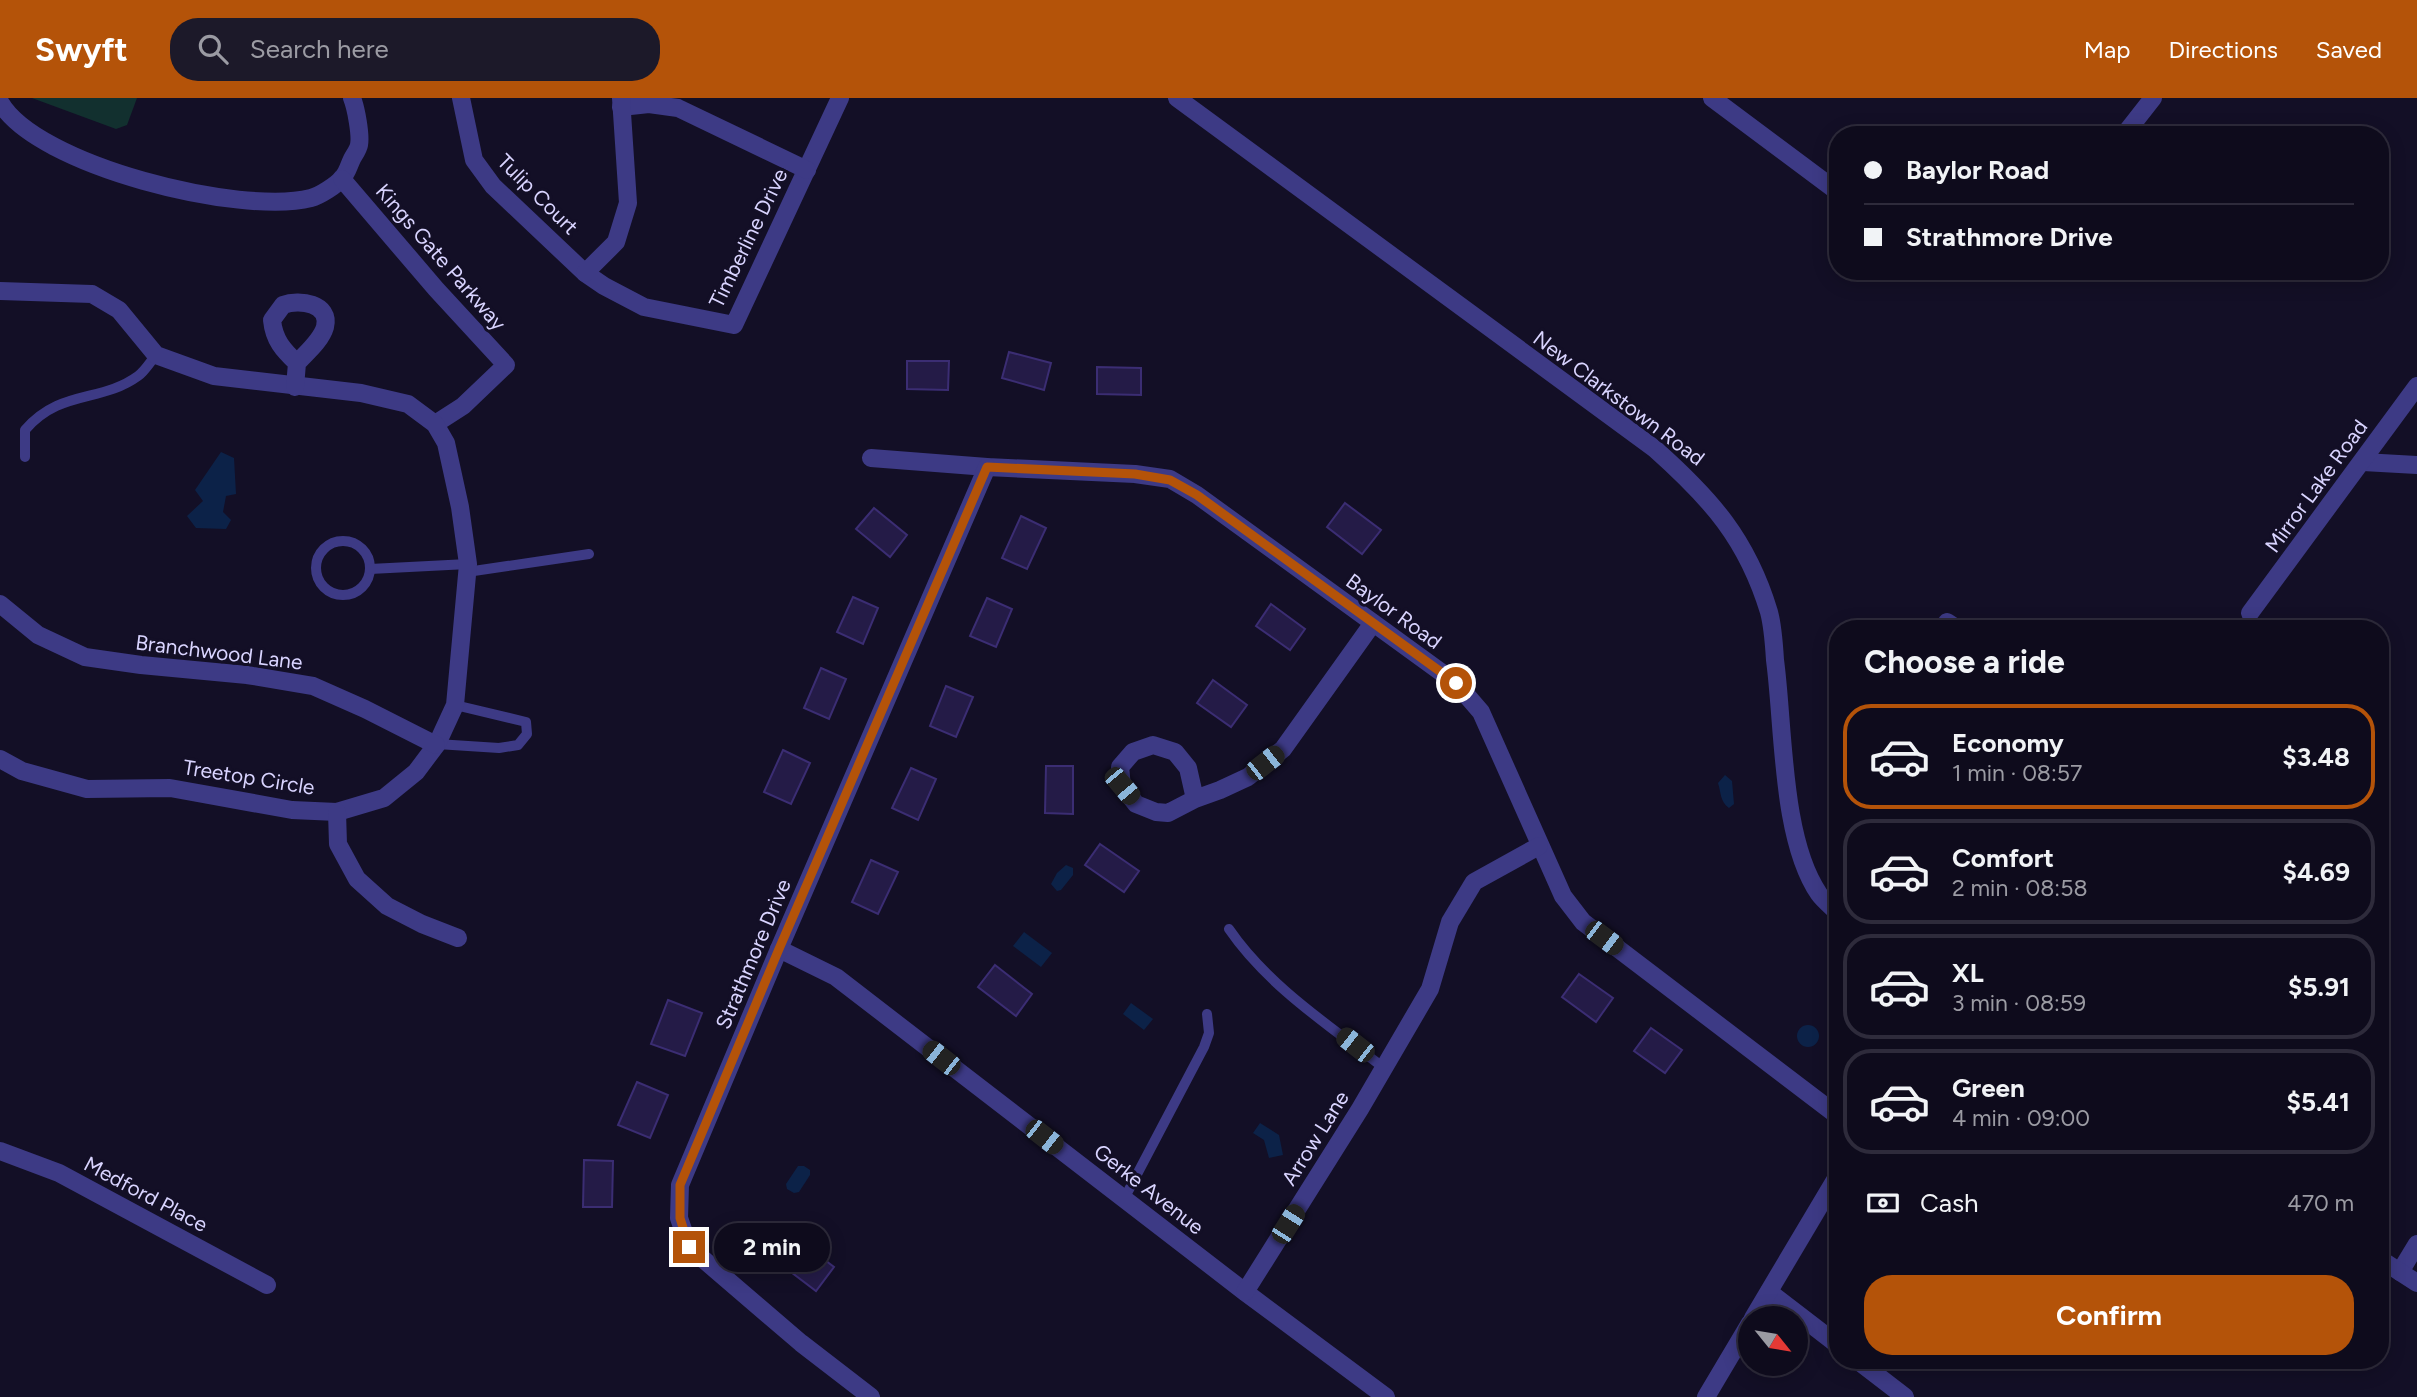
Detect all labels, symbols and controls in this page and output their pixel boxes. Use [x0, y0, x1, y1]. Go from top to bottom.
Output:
search box [170, 18, 660, 81]
text: Swyft [35, 30, 128, 69]
icon: search [194, 30, 232, 68]
text: Search here [250, 33, 389, 65]
text: Map [2084, 35, 2130, 64]
text: Directions [2168, 35, 2278, 64]
text: Saved [2316, 35, 2382, 64]
street label: Tulip Court [493, 149, 583, 239]
text: Baylor Road [1906, 154, 2049, 186]
street label: Timberline Drive [704, 164, 792, 312]
street label: Kings Gate Parkway [371, 179, 511, 335]
text: Strathmore Drive [1906, 221, 2113, 253]
street label: New Clarkstown Road [1528, 325, 1710, 471]
street label: Mirror Lake Road [2259, 415, 2373, 557]
street label: Baylor Road [1341, 568, 1447, 654]
street label: Branchwood Lane [134, 629, 304, 675]
text: Choose a ride [1864, 643, 2065, 681]
route start [1440, 667, 1472, 699]
icon: car [1868, 725, 1931, 788]
text: Economy [1952, 727, 2064, 759]
text: $3.48 [2282, 741, 2350, 773]
car [1242, 742, 1289, 784]
street label: Treetop Circle [181, 754, 317, 800]
text: 1 min · 08:57 [1952, 759, 2082, 787]
car [1101, 763, 1144, 809]
icon: car [1868, 840, 1931, 903]
text: Comfort [1952, 842, 2054, 874]
text: $4.69 [2283, 856, 2350, 888]
text: 2 min · 08:58 [1952, 874, 2088, 902]
street label: Strathmore Drive [710, 875, 796, 1033]
car [1581, 917, 1628, 959]
icon: car [1868, 955, 1931, 1018]
text: XL [1952, 957, 1984, 989]
text: $5.91 [2288, 971, 2350, 1003]
text: 3 min · 08:59 [1952, 989, 2086, 1017]
car [1332, 1024, 1379, 1066]
car [918, 1037, 965, 1079]
icon: car [1868, 1070, 1931, 1133]
text: Green [1952, 1072, 2025, 1104]
street label: Arrow Lane [1276, 1086, 1354, 1190]
text: $5.41 [2287, 1086, 2350, 1118]
text: 4 min · 09:00 [1952, 1104, 2090, 1132]
car [1021, 1116, 1068, 1158]
street label: Gerke Avenue [1089, 1138, 1209, 1240]
street label: Medford Place [80, 1151, 212, 1237]
icon: cash [1864, 1184, 1902, 1222]
text: Cash [1920, 1187, 1979, 1219]
text: 470 m [2287, 1189, 2354, 1217]
car [1268, 1201, 1309, 1247]
callout: 2 min [714, 1222, 829, 1272]
route end [673, 1231, 705, 1263]
text: 2 min [743, 1233, 801, 1261]
button: Confirm [1864, 1275, 2354, 1355]
north arrow [1738, 1306, 1808, 1376]
map controls [1738, 1306, 1808, 1376]

